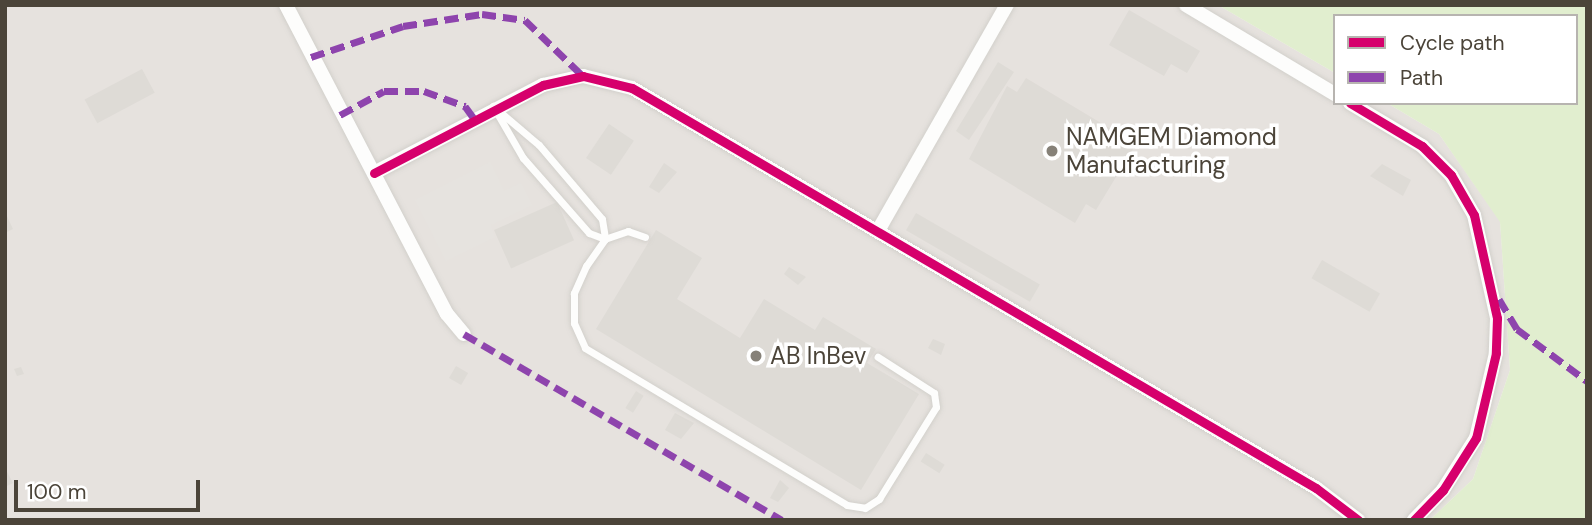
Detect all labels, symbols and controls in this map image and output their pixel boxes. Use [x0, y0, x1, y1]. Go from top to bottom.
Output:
legend [1333, 14, 1578, 105]
text: Cycle path [1400, 29, 1505, 57]
text: Path [1400, 64, 1443, 92]
place label: NAMGEM Diamond Manufacturing [1066, 123, 1277, 179]
marker: NAMGEM Diamond Manufacturing [1044, 143, 1060, 159]
place label: AB InBev [770, 342, 866, 370]
marker: AB InBev [748, 348, 764, 364]
scale bar [18, 466, 203, 510]
text: 100 m [27, 478, 87, 506]

